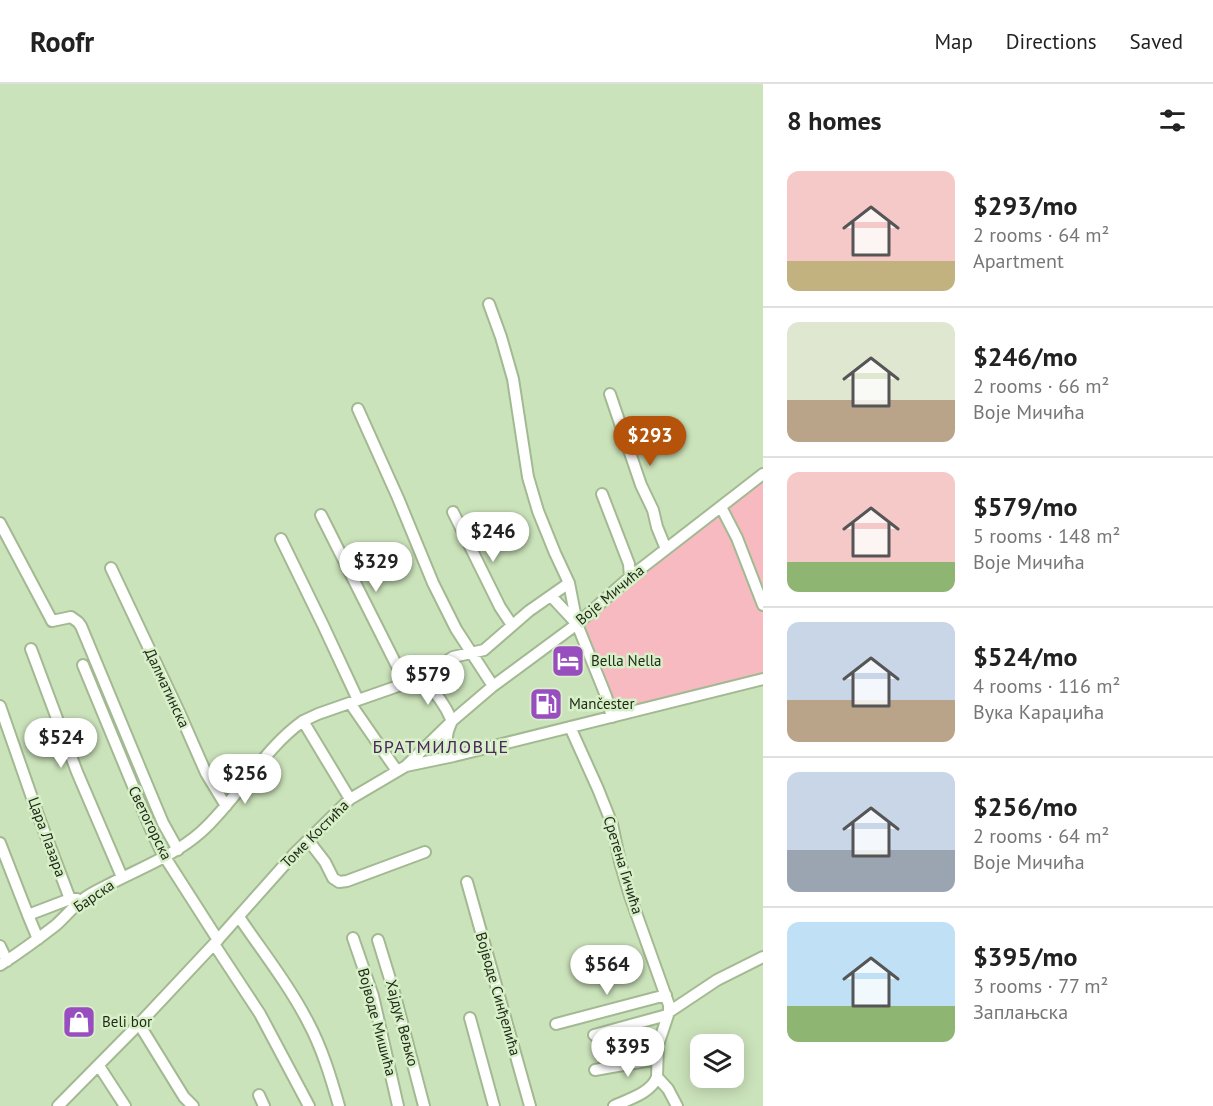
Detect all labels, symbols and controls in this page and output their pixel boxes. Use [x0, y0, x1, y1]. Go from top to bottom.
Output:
text: Roofr [30, 23, 94, 60]
text: Map [934, 28, 973, 55]
text: Directions [1006, 28, 1097, 55]
text: Saved [1130, 28, 1183, 55]
text: 8 homes [787, 104, 882, 137]
icon: filters [1156, 104, 1189, 137]
text: $293/mo [973, 189, 1077, 222]
icon: home [835, 195, 907, 267]
text: 2 rooms · 64 m² [973, 222, 1109, 248]
text: Apartment [973, 248, 1064, 274]
text: $246/mo [973, 340, 1077, 373]
icon: home [835, 346, 907, 418]
text: 2 rooms · 66 m² [973, 373, 1109, 399]
text: Воје Мичића [973, 399, 1085, 425]
pin: $293 [614, 416, 686, 467]
text: $293 [627, 422, 673, 448]
text: $579/mo [973, 490, 1077, 523]
icon: home [835, 496, 907, 568]
pin: $246 [457, 512, 529, 563]
text: $246 [470, 518, 516, 544]
text: 5 rooms · 148 m² [973, 523, 1120, 549]
pin: $329 [340, 542, 412, 593]
text: $329 [353, 548, 399, 574]
text: Воје Мичића [973, 549, 1085, 575]
street label: Воје Мичића [572, 560, 648, 629]
text: $524/mo [973, 640, 1077, 673]
hotel icon: Bella Nella [550, 643, 586, 679]
street label: Далматинска [141, 645, 194, 731]
icon: home [835, 646, 907, 718]
place label: Bella Nella [591, 651, 662, 670]
pin: $579 [392, 655, 464, 706]
text: $579 [405, 661, 451, 687]
text: 4 rooms · 116 m² [973, 673, 1120, 699]
fuel station icon: Mančester [528, 686, 564, 722]
place label: Mančester [569, 694, 635, 713]
text: Вука Караџића [973, 699, 1104, 725]
pin: $524 [25, 718, 97, 769]
text: $524 [38, 724, 84, 750]
district label: БРАТМИЛОВЦЕ [372, 735, 510, 758]
pin: $256 [209, 754, 281, 805]
text: $256 [222, 760, 268, 786]
street label: Светогорска [124, 783, 177, 863]
text: $256/mo [973, 790, 1077, 823]
street label: Цара Лазара [24, 794, 71, 879]
street label: Томе Костића [277, 796, 353, 872]
icon: home [835, 796, 907, 868]
street label: Сретена Гичића [600, 814, 647, 916]
text: 2 rooms · 64 m² [973, 823, 1109, 849]
text: Воје Мичића [973, 849, 1085, 875]
street label: Барска [70, 875, 118, 916]
street label: Војводе Синђелића [472, 930, 525, 1058]
text: $395/mo [973, 940, 1077, 973]
pin: $564 [571, 945, 643, 996]
icon: home [835, 946, 907, 1018]
text: $564 [584, 951, 630, 977]
street label: Војводе Мишића [354, 966, 401, 1078]
text: 3 rooms · 77 m² [973, 973, 1108, 999]
street label: Хајдук Вељко [382, 977, 423, 1068]
text: Заплањска [973, 999, 1068, 1025]
shop icon: Beli bor [61, 1004, 97, 1040]
place label: Beli bor [102, 1012, 152, 1031]
pin: $395 [592, 1027, 664, 1078]
text: $395 [605, 1033, 651, 1059]
map controls [690, 1034, 744, 1088]
button: layers [690, 1034, 744, 1088]

